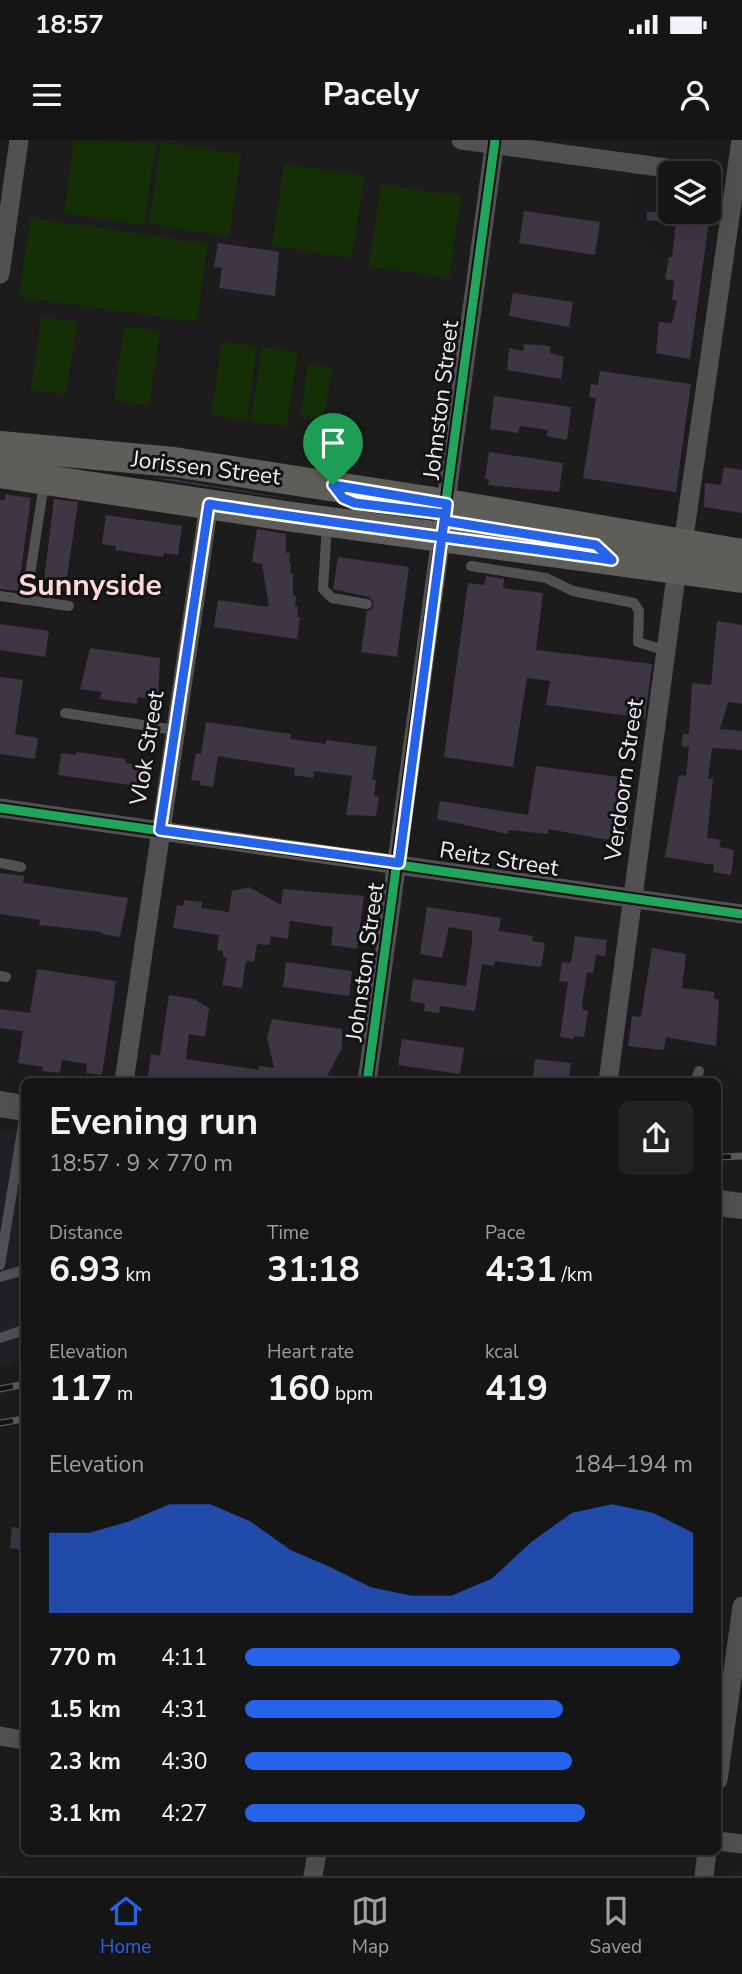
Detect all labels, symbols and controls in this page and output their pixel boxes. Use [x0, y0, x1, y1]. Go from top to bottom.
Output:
text: 18:57 [35, 7, 104, 42]
text: Pacely [323, 73, 419, 116]
icon: menu [28, 76, 66, 114]
icon: person [676, 76, 714, 114]
map controls [658, 161, 721, 224]
button: layers [658, 161, 721, 224]
street label: Johnston Street [416, 318, 466, 482]
pin [303, 413, 363, 485]
icon: arrive [314, 424, 352, 462]
street label: Jorissen Street [129, 443, 283, 493]
district label: Sunnyside [18, 565, 162, 606]
street label: Vlok Street [123, 688, 171, 808]
street label: Verdoorn Street [597, 696, 651, 864]
street label: Reitz Street [437, 834, 562, 884]
street label: Johnston Street [338, 880, 392, 1044]
text: Evening run [49, 1096, 258, 1147]
button: share [619, 1101, 693, 1175]
text: 18:57 · 9 × 770 m [49, 1148, 233, 1179]
text: Distance [49, 1220, 123, 1246]
text: Time [267, 1220, 309, 1246]
text: Pace [485, 1220, 525, 1246]
text: 6.93 [49, 1246, 121, 1293]
text: 31:18 [267, 1246, 360, 1293]
text: 4:31 [485, 1246, 557, 1293]
text: km [121, 1262, 151, 1288]
text: /km [557, 1262, 593, 1288]
text: Elevation [49, 1339, 128, 1365]
text: Heart rate [267, 1339, 354, 1365]
text: kcal [485, 1339, 519, 1365]
text: 117 [49, 1365, 112, 1412]
text: 160 [267, 1365, 330, 1412]
text: 419 [485, 1365, 548, 1412]
text: m [112, 1381, 133, 1407]
text: bpm [330, 1381, 373, 1407]
text: Elevation [49, 1449, 144, 1480]
text: 184–194 m [573, 1449, 693, 1480]
text: 770 m [49, 1642, 117, 1673]
text: 4:11 [161, 1642, 208, 1673]
text: 1.5 km [49, 1694, 121, 1725]
text: 4:31 [161, 1694, 208, 1725]
text: 2.3 km [49, 1746, 121, 1777]
text: 4:30 [161, 1746, 208, 1777]
text: 3.1 km [49, 1798, 121, 1829]
text: 4:27 [161, 1798, 208, 1829]
tab: Home [100, 1892, 151, 1960]
tab: Map [351, 1892, 389, 1960]
tab: Saved [589, 1892, 642, 1960]

